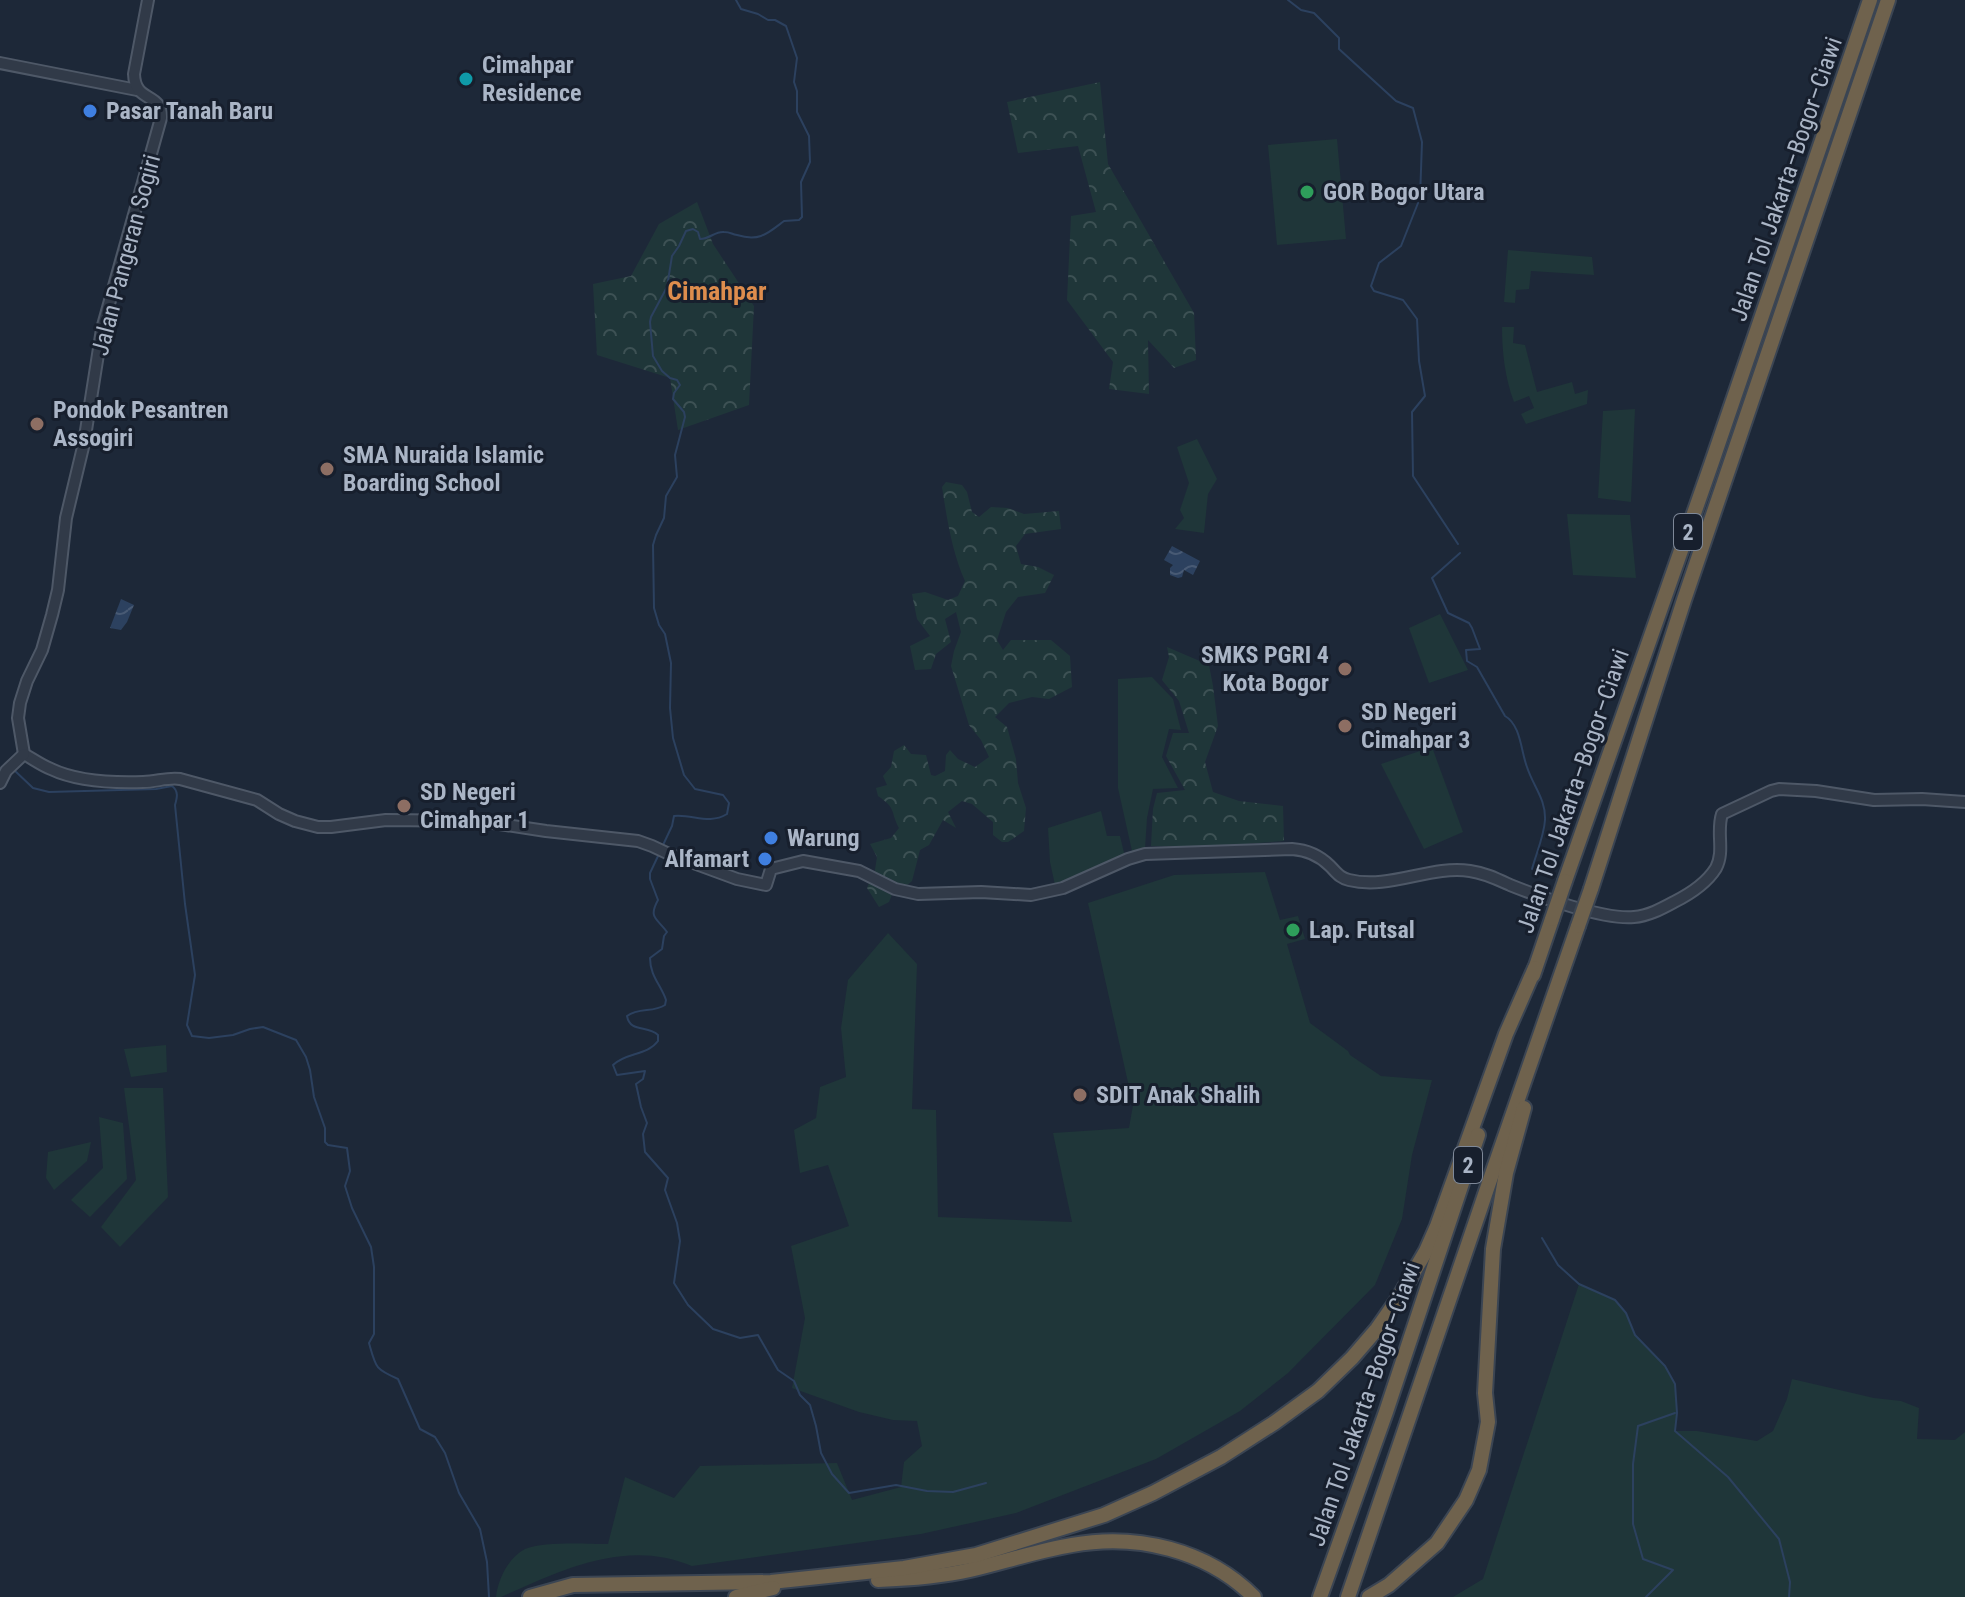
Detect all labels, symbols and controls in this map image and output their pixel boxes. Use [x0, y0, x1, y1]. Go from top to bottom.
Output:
street label: Jalan Tol Jakarta–Bogor–Ciawi [1724, 33, 1848, 325]
place label: Cimahpar Residence [482, 51, 581, 107]
marker: Cimahpar Residence [457, 70, 475, 88]
place label: Pasar Tanah Baru [106, 97, 273, 125]
marker: Pasar Tanah Baru [81, 102, 99, 120]
street label: Jalan Pangeran Sogiri [86, 152, 166, 358]
place label: GOR Bogor Utara [1323, 178, 1485, 206]
marker: GOR Bogor Utara [1298, 183, 1316, 201]
district label: Cimahpar [667, 276, 767, 306]
place label: Pondok Pesantren Assogiri [53, 396, 228, 452]
marker: Pondok Pesantren Assogiri [28, 415, 46, 433]
place label: SMA Nuraida Islamic Boarding School [343, 441, 544, 497]
marker: SMA Nuraida Islamic Boarding School [318, 460, 336, 478]
road number: 2 [1674, 514, 1702, 550]
place label: SMKS PGRI 4 Kota Bogor [1201, 641, 1329, 697]
street label: Jalan Tol Jakarta–Bogor–Ciawi [1511, 645, 1635, 937]
marker: SMKS PGRI 4 Kota Bogor [1336, 660, 1354, 678]
place label: SD Negeri Cimahpar 3 [1361, 698, 1470, 754]
marker: SD Negeri Cimahpar 3 [1336, 717, 1354, 735]
place label: SD Negeri Cimahpar 1 [420, 778, 529, 834]
marker: SD Negeri Cimahpar 1 [395, 797, 413, 815]
place label: Warung [787, 824, 860, 852]
marker: Warung [762, 829, 780, 847]
place label: Alfamart [664, 845, 749, 873]
marker: Alfamart [756, 850, 774, 868]
place label: Lap. Futsal [1309, 916, 1415, 944]
marker: Lap. Futsal [1284, 921, 1302, 939]
place label: SDIT Anak Shalih [1096, 1081, 1260, 1109]
marker: SDIT Anak Shalih [1071, 1086, 1089, 1104]
road number: 2 [1454, 1147, 1482, 1183]
street label: Jalan Tol Jakarta–Bogor–Ciawi [1302, 1258, 1426, 1550]

